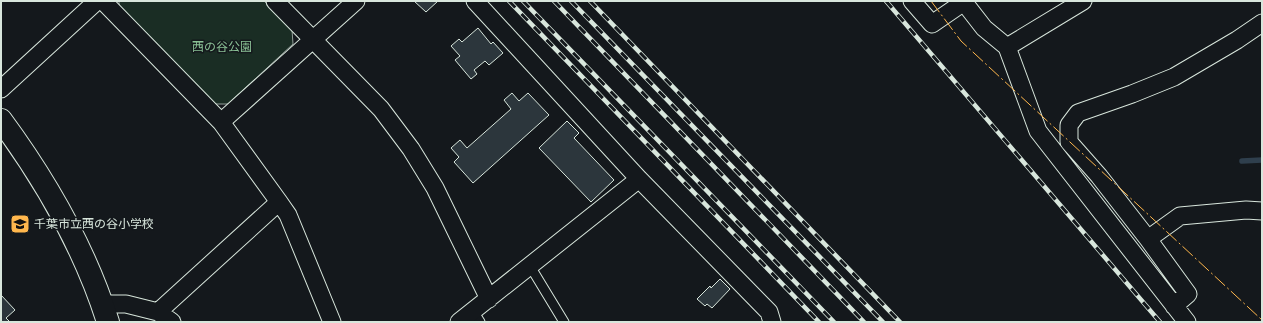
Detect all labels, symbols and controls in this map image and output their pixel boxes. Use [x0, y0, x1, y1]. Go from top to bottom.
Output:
park label: 西の谷公園 [192, 39, 252, 55]
school or university icon: 千葉市立西の谷小学校 [9, 213, 31, 235]
place label: 千葉市立西の谷小学校 [34, 216, 154, 232]

